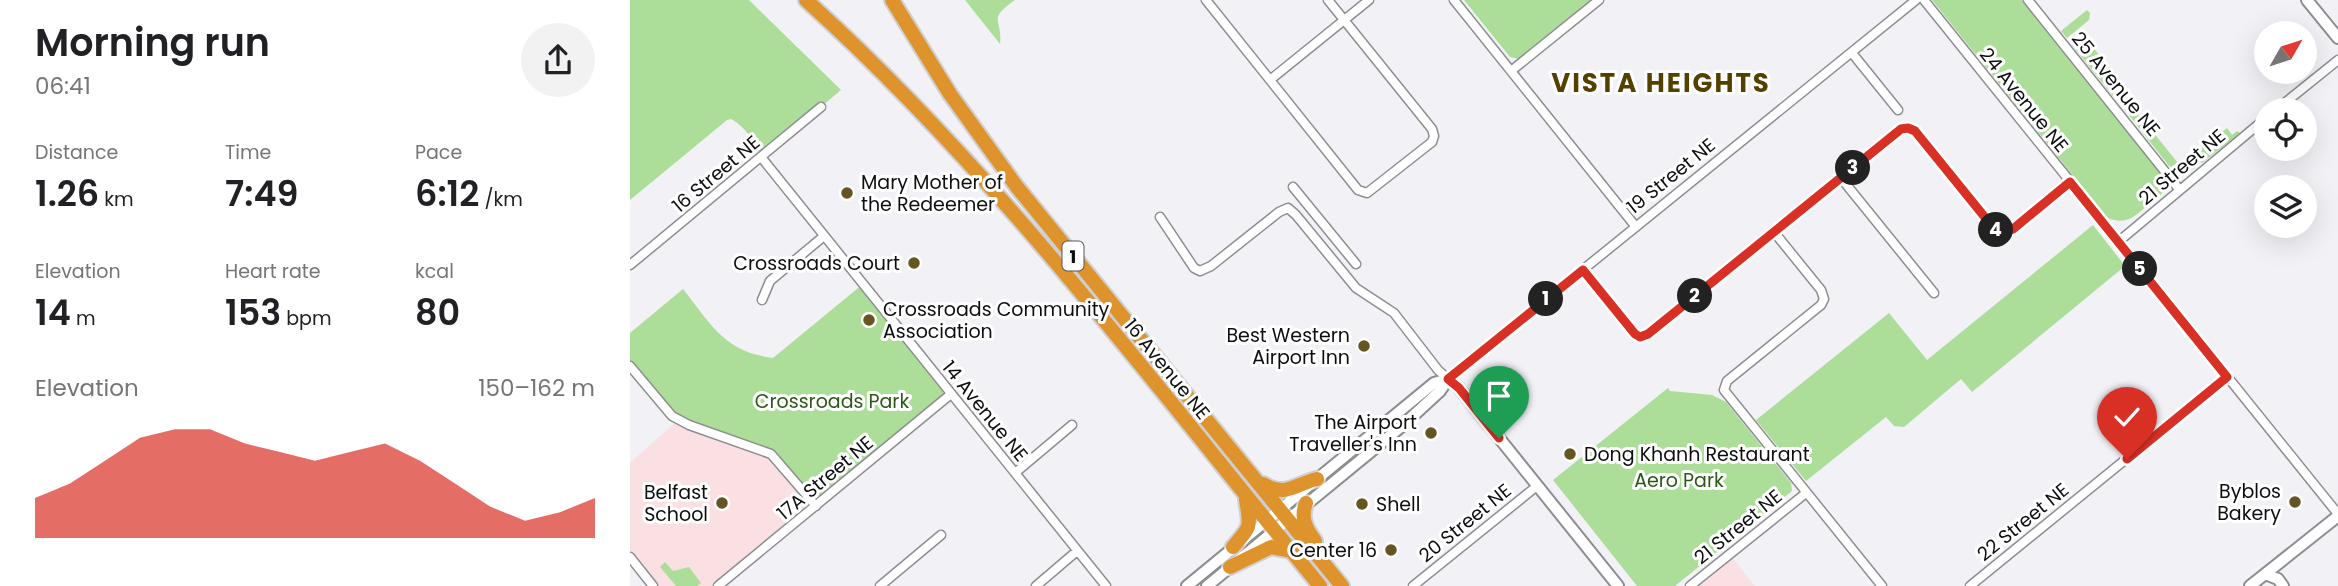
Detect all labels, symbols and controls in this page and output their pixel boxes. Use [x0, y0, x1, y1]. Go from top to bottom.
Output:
text: Morning run [35, 16, 270, 69]
north arrow [2254, 21, 2317, 84]
map controls [2254, 21, 2317, 238]
button: share [521, 23, 595, 97]
street label: 25 Avenue NE [2065, 26, 2167, 142]
street label: 24 Avenue NE [1973, 42, 2075, 158]
district label: VISTA HEIGHTS [1551, 65, 1771, 101]
text: 06:41 [35, 70, 91, 102]
button: locate [2254, 98, 2317, 161]
street label: 21 Street NE [2133, 123, 2231, 211]
street label: 16 Street NE [666, 129, 766, 219]
street label: 19 Street NE [1621, 132, 1721, 220]
text: Distance [35, 139, 118, 166]
text: Time [225, 139, 271, 166]
text: Pace [415, 139, 462, 166]
pin: 3 [1836, 150, 1870, 186]
text: 3 [1847, 154, 1858, 181]
text: 1.26 [35, 169, 99, 218]
text: 7:49 [225, 169, 298, 218]
text: 6:12 [415, 169, 479, 218]
place label: Mary Mother of the Redeemer [861, 169, 1003, 218]
button: layers [2254, 175, 2317, 238]
marker: Mary Mother of the Redeemer [839, 185, 855, 201]
text: km [99, 186, 134, 213]
text: /km [479, 186, 523, 213]
pin: 4 [1978, 212, 2014, 247]
text: 4 [1989, 216, 2002, 243]
road number: 1 [1062, 242, 1083, 270]
place label: Crossroads Court [733, 250, 900, 277]
pin: 5 [2122, 252, 2158, 286]
marker: Crossroads Court [906, 255, 922, 271]
text: 5 [2133, 255, 2146, 282]
text: Elevation [35, 258, 121, 285]
text: Heart rate [225, 258, 320, 285]
text: kcal [415, 258, 454, 285]
pin: 2 [1678, 278, 1712, 314]
pin: 1 [1528, 282, 1564, 316]
text: 2 [1689, 282, 1700, 309]
text: 1 [1542, 285, 1549, 312]
text: 14 [35, 288, 71, 337]
text: 153 [225, 288, 281, 337]
text: 80 [415, 288, 460, 337]
place label: Crossroads Community Association [883, 296, 1110, 345]
text: m [71, 305, 95, 332]
text: bpm [281, 305, 332, 332]
marker: Crossroads Community Association [861, 312, 877, 328]
street label: 16 Avenue NE [1118, 313, 1216, 425]
place label: Best Western Airport Inn [1226, 322, 1350, 371]
marker: Best Western Airport Inn [1356, 338, 1372, 354]
street label: 14 Avenue NE [936, 355, 1034, 467]
pin [1469, 366, 1529, 438]
text: Elevation [35, 372, 139, 404]
text: 150–162 m [478, 372, 595, 404]
icon: arrive [1480, 377, 1518, 415]
pin [2097, 387, 2157, 459]
park label: Crossroads Park [755, 388, 909, 415]
icon: check [2108, 398, 2146, 436]
place label: The Airport Traveller's Inn [1289, 409, 1417, 458]
marker: The Airport Traveller's Inn [1423, 425, 1439, 441]
street label: 17A Street NE [771, 430, 879, 526]
place label: Dong Khanh Restaurant [1584, 441, 1810, 468]
marker: Dong Khanh Restaurant [1562, 446, 1578, 462]
park label: Aero Park [1634, 467, 1724, 494]
street label: 20 Street NE [1413, 477, 1517, 569]
street label: 22 Street NE [1971, 477, 2075, 567]
place label: Byblos Bakery [2217, 478, 2281, 527]
place label: Belfast School [644, 479, 708, 528]
street label: 21 Street NE [1688, 483, 1788, 571]
place label: Shell [1376, 491, 1420, 518]
marker: Byblos Bakery [2287, 494, 2303, 510]
marker: Belfast School [714, 495, 730, 511]
marker: Shell [1354, 496, 1370, 512]
place label: Center 16 [1289, 537, 1377, 564]
marker: Center 16 [1383, 542, 1399, 558]

